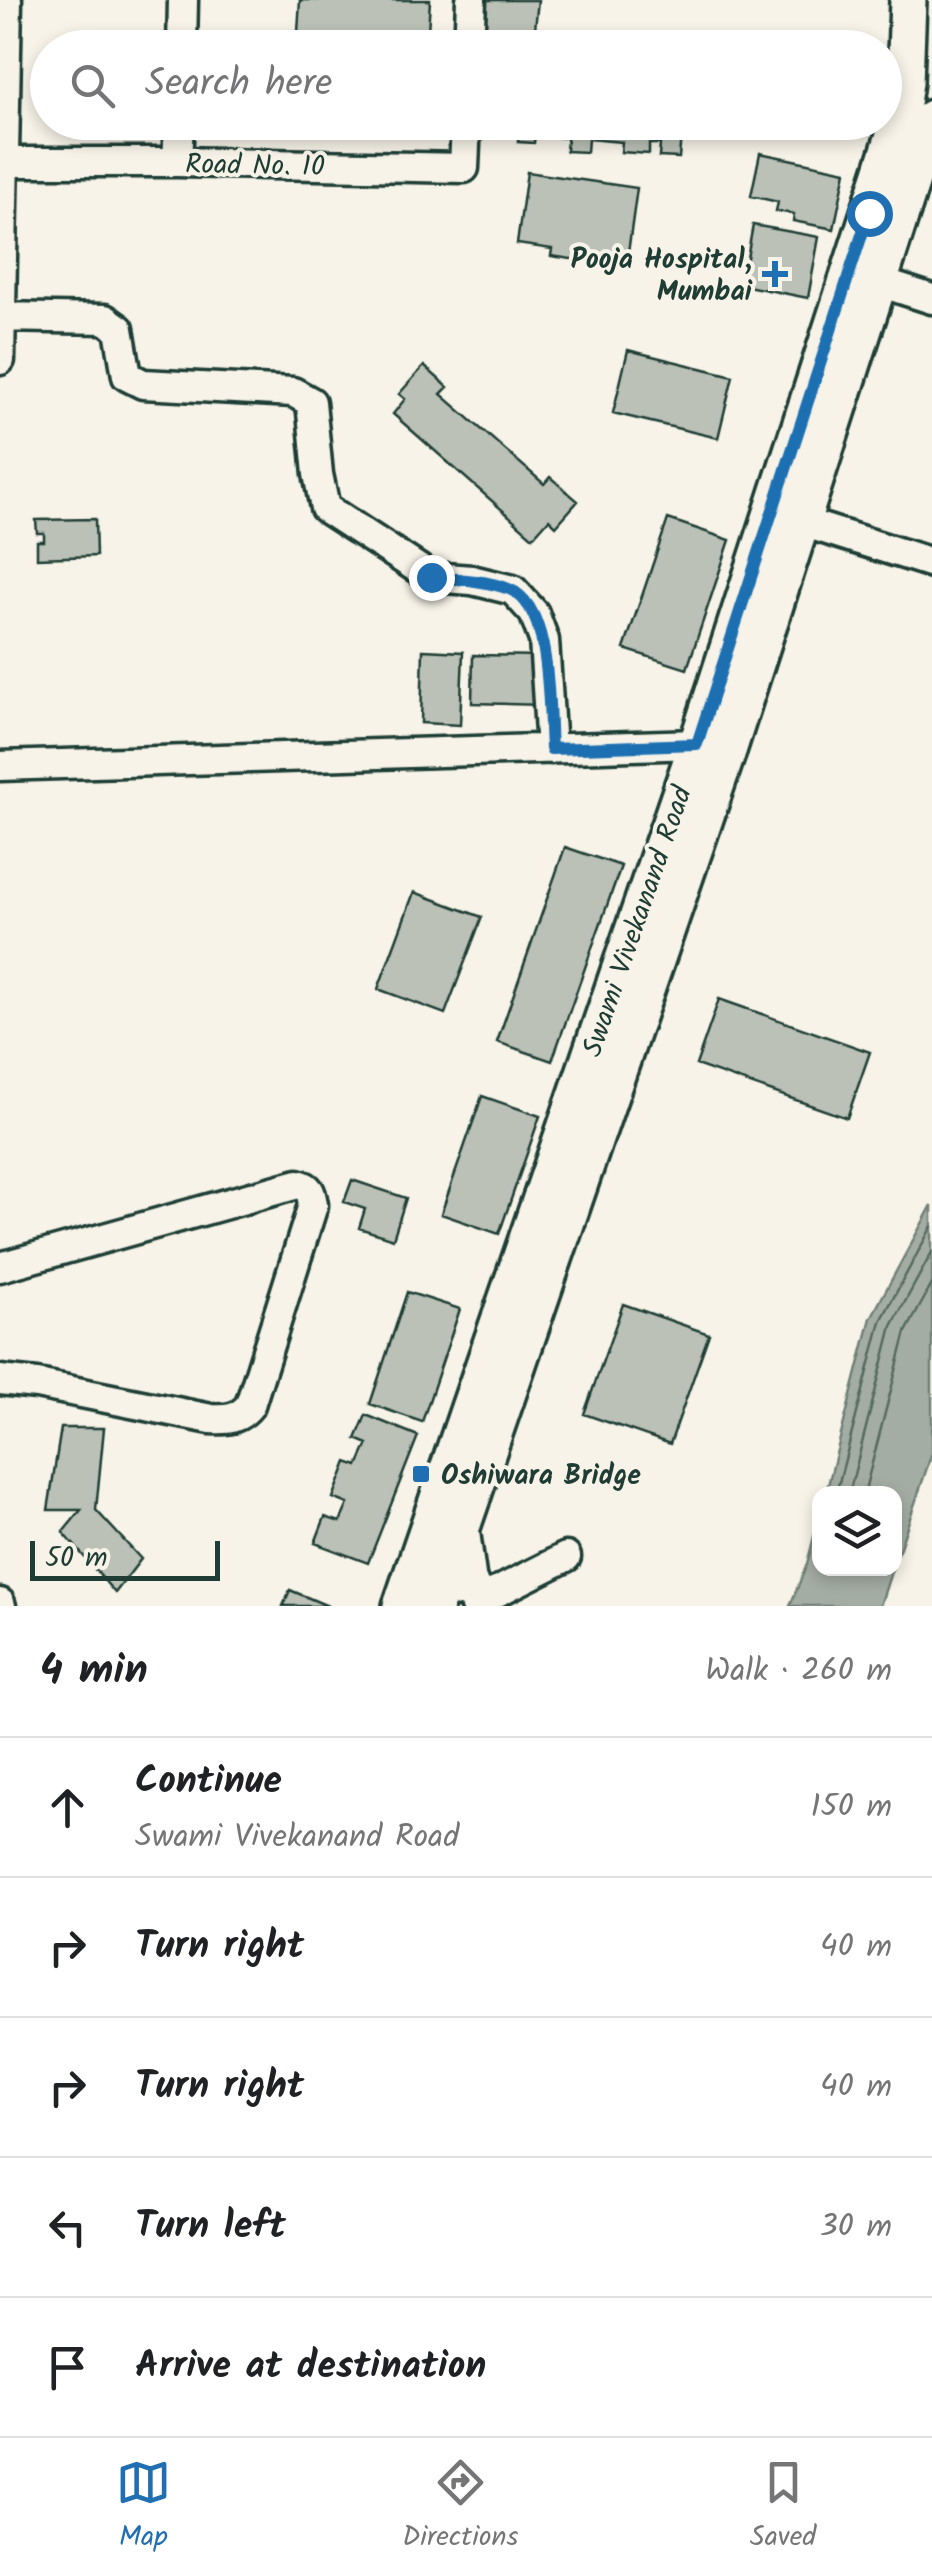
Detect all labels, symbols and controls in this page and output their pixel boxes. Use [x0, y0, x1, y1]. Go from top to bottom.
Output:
search box [30, 30, 902, 140]
text: Search here [145, 55, 332, 115]
icon: search [65, 58, 120, 113]
street label: Road No. 10 [185, 143, 325, 190]
route start [847, 191, 893, 237]
place label: Pooja Hospital, Mumbai [571, 238, 753, 315]
marker: Pooja Hospital, Mumbai [762, 261, 788, 287]
route end [409, 555, 455, 601]
street label: Swami Vivekanand Road [571, 779, 706, 1063]
place label: Oshiwara Bridge [441, 1454, 641, 1499]
marker: Oshiwara Bridge [410, 1463, 432, 1485]
map controls [812, 1486, 902, 1576]
button: layers [812, 1486, 902, 1576]
scale bar [30, 1536, 220, 1581]
text: 50 m [45, 1536, 108, 1581]
text: 4 min [40, 1638, 148, 1705]
text: Walk · 260 m [705, 1646, 892, 1697]
text: Continue [135, 1752, 282, 1812]
icon: ahead [40, 1780, 95, 1835]
text: 150 m [810, 1782, 892, 1833]
text: Swami Vivekanand Road [135, 1812, 459, 1863]
text: Turn right [135, 1917, 304, 1977]
icon: right [40, 1920, 95, 1975]
text: 40 m [820, 1922, 892, 1973]
text: Turn right [135, 2057, 304, 2117]
icon: right [40, 2060, 95, 2115]
text: 40 m [820, 2062, 892, 2113]
text: Turn left [135, 2197, 286, 2257]
icon: left [40, 2200, 95, 2255]
text: 30 m [819, 2202, 892, 2253]
text: Arrive at destination [135, 2337, 486, 2397]
icon: arrive [40, 2340, 95, 2395]
tab: Map [116, 2455, 171, 2560]
tab: Directions [402, 2455, 518, 2560]
tab: Saved [750, 2455, 816, 2560]

